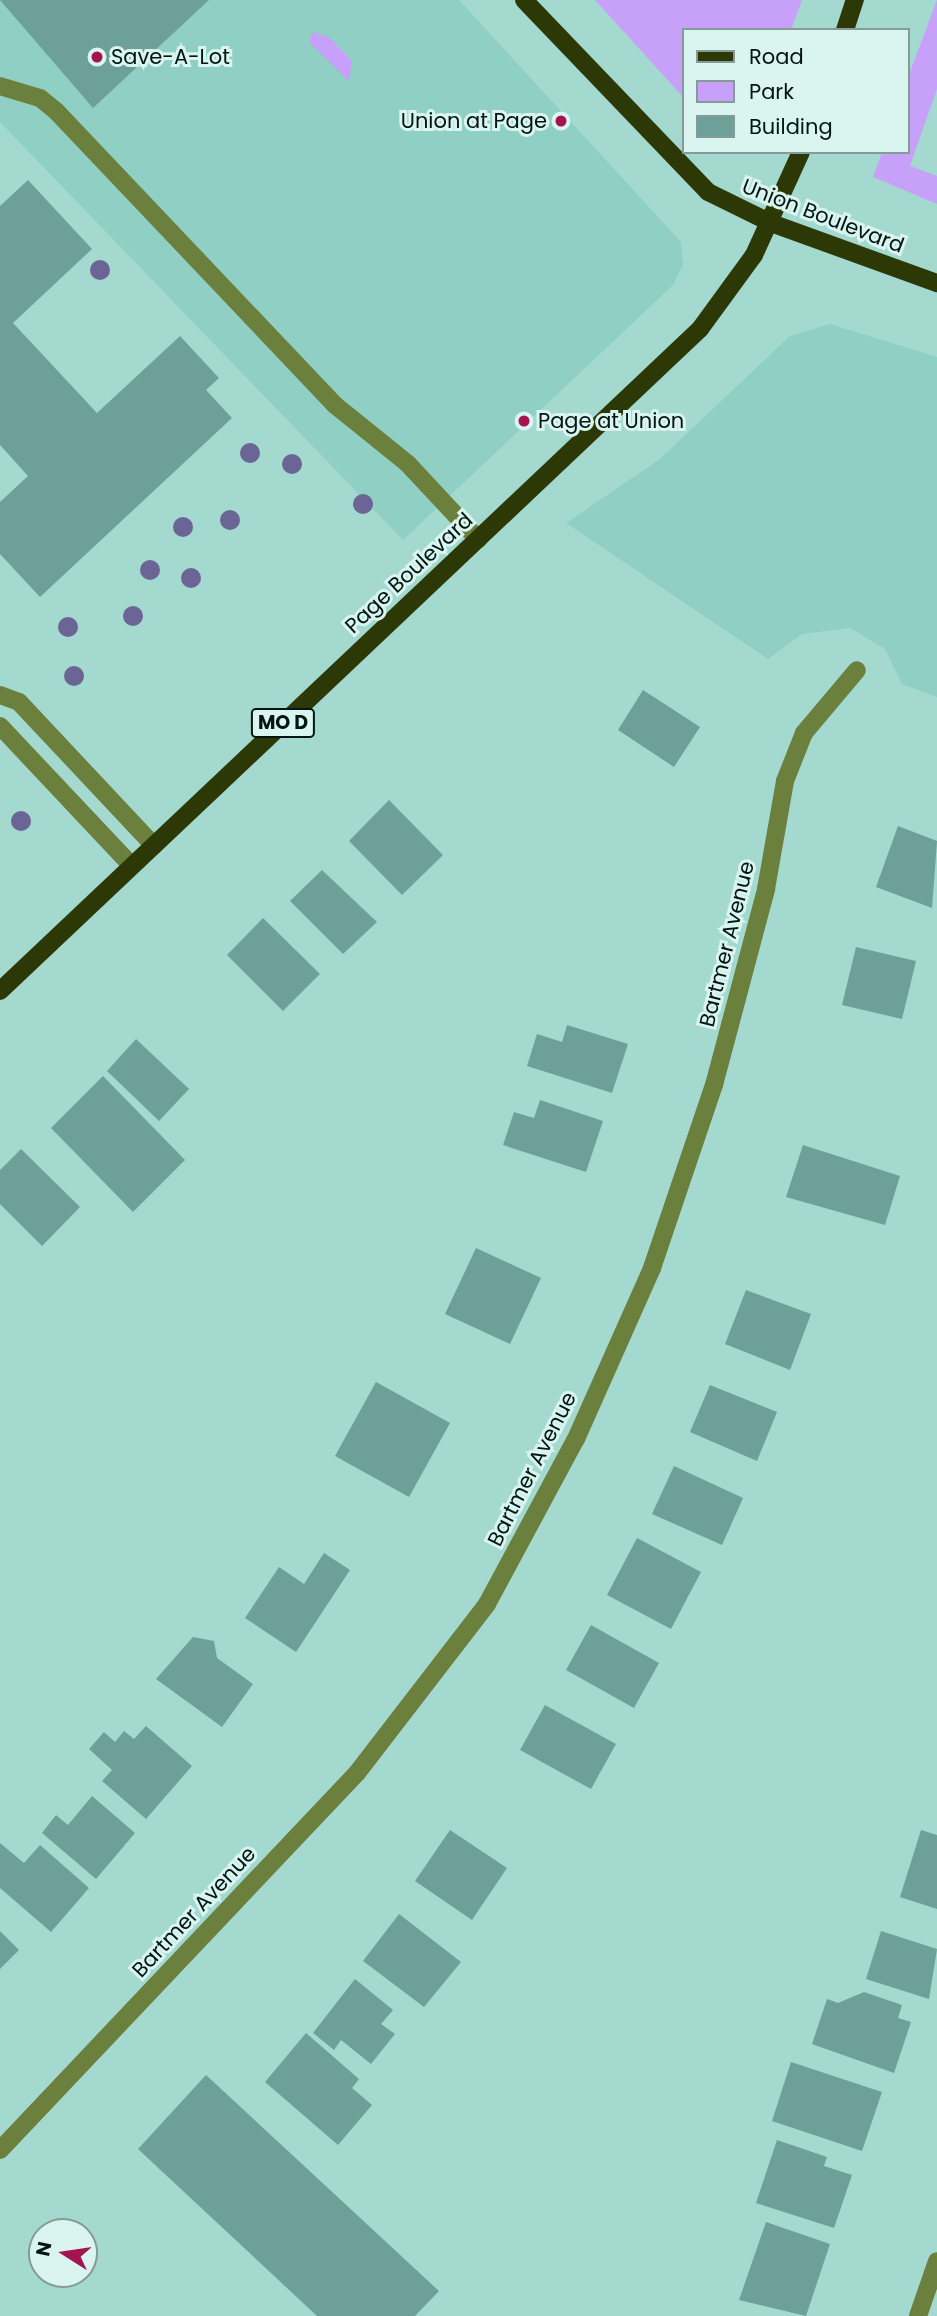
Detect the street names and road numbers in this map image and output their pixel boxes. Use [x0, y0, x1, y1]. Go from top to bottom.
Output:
street label: Union Boulevard [739, 174, 907, 258]
street label: Page Boulevard [340, 507, 478, 639]
road number: MO D [250, 708, 316, 738]
street label: Bartmer Avenue [694, 859, 760, 1029]
street label: Bartmer Avenue [482, 1388, 582, 1550]
street label: Bartmer Avenue [127, 1841, 261, 1983]

